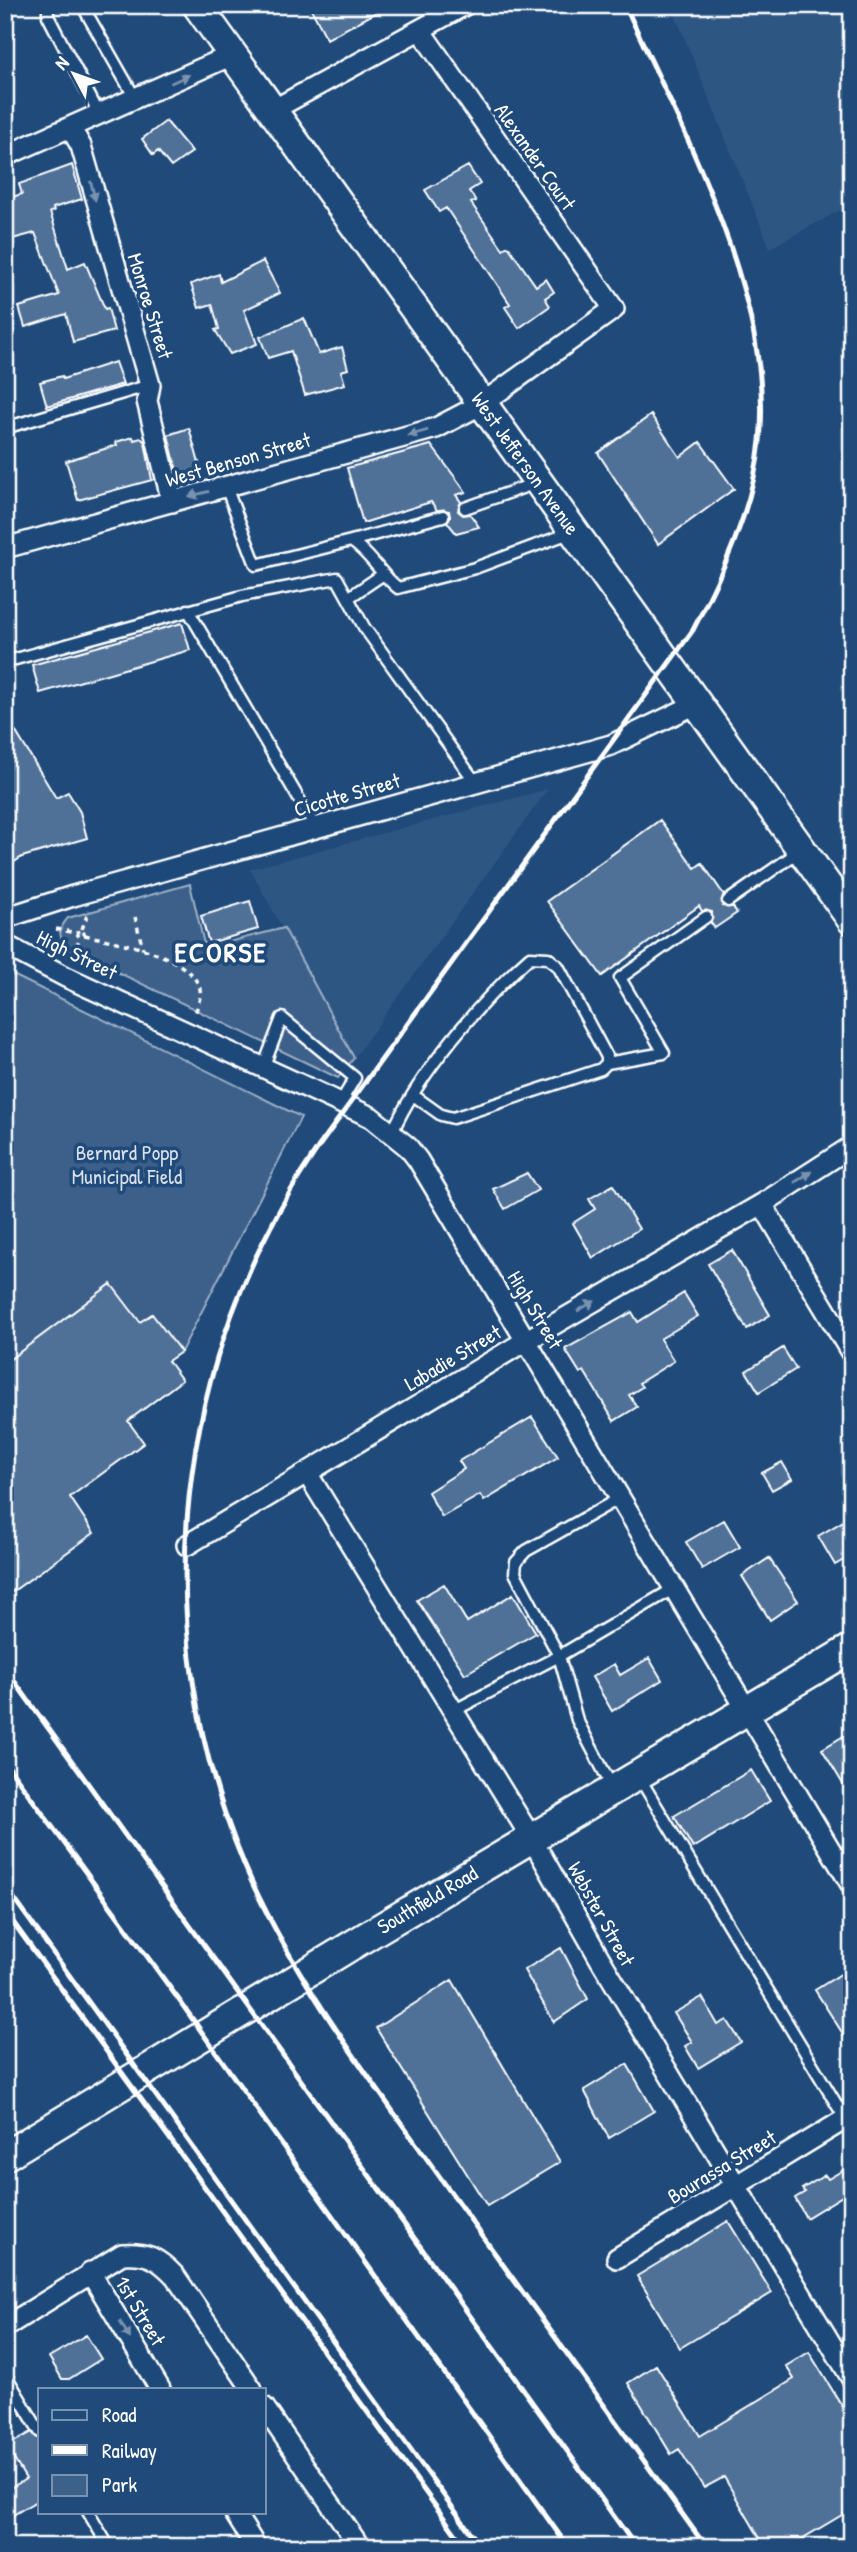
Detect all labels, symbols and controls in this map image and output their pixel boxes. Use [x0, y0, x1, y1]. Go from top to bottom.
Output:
north arrow [38, 38, 108, 108]
text: N [48, 51, 74, 75]
one-way arrow [169, 73, 190, 84]
street label: Alexander Court [488, 97, 583, 217]
one-way arrow [88, 180, 99, 202]
street label: Monroe Street [121, 249, 181, 363]
street label: West Jefferson Avenue [465, 386, 587, 541]
street label: West Benson Street [162, 425, 315, 494]
one-way arrow [407, 428, 428, 438]
one-way arrow [188, 490, 209, 500]
street label: Cicotte Street [290, 765, 404, 824]
street label: High Street [32, 923, 123, 987]
district label: ECORSE [174, 933, 268, 971]
park label: Bernard Popp Municipal Field [72, 1138, 182, 1191]
one-way arrow [793, 1171, 812, 1184]
street label: High Street [501, 1265, 571, 1355]
one-way arrow [576, 1300, 595, 1312]
street label: Labadie Street [399, 1317, 507, 1398]
street label: Webster Street [561, 1856, 642, 1972]
street label: Southfield Road [372, 1858, 483, 1941]
street label: Bourassa Street [662, 2122, 782, 2210]
street label: 1st Street [108, 2270, 173, 2352]
one-way arrow [119, 2321, 131, 2340]
legend [38, 2388, 266, 2514]
text: Road [102, 2400, 136, 2429]
text: Railway [102, 2436, 157, 2465]
text: Park [102, 2470, 137, 2499]

